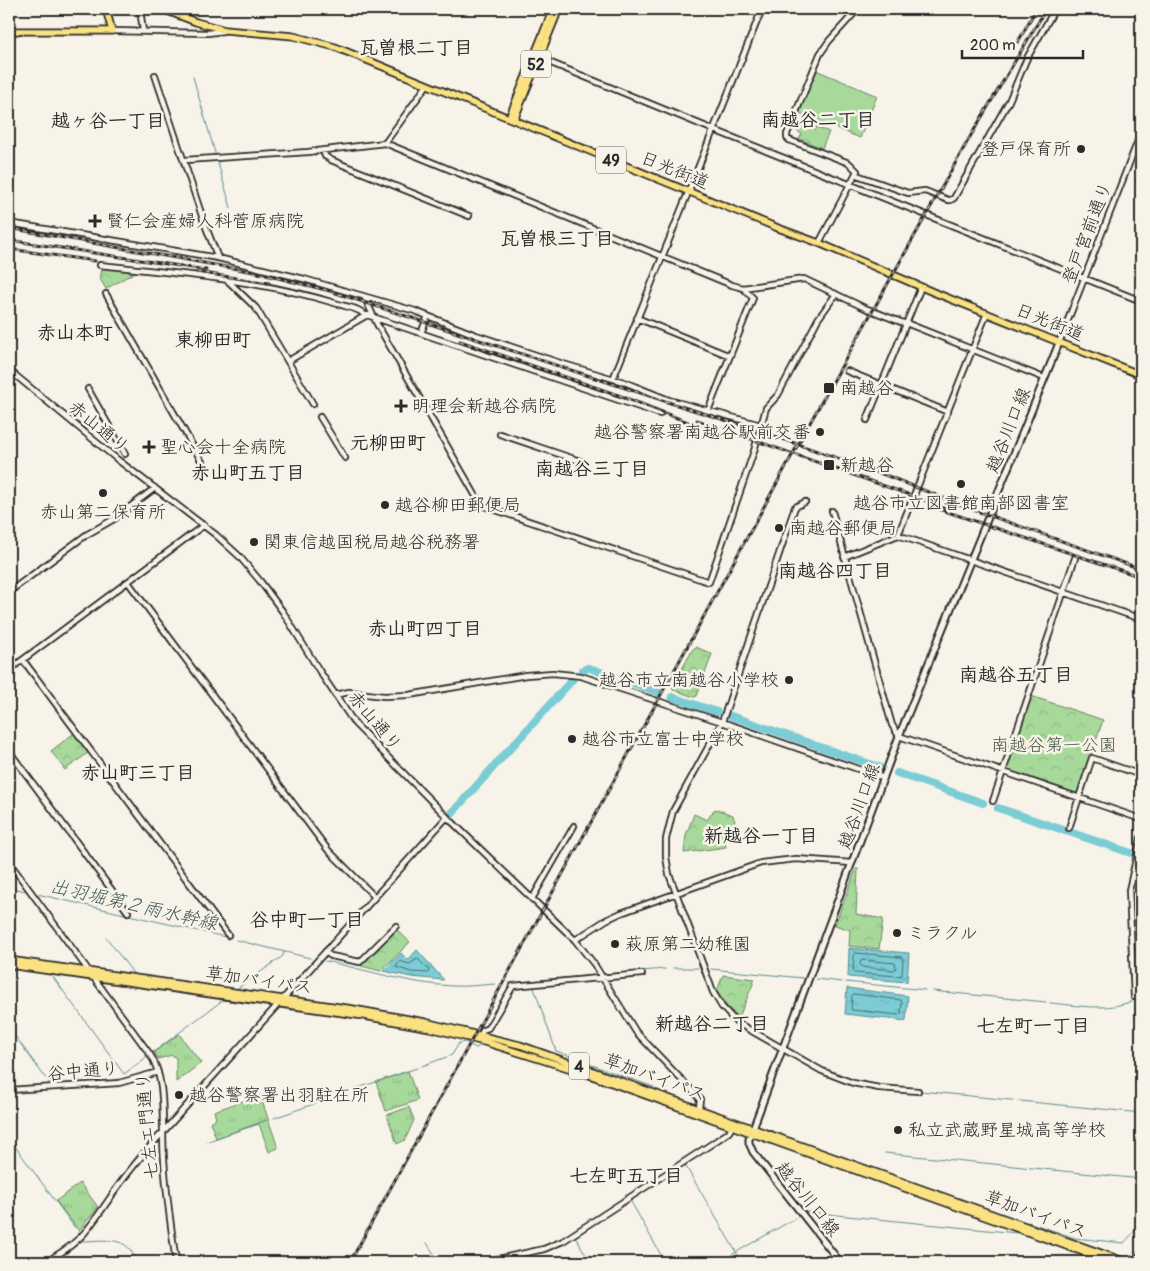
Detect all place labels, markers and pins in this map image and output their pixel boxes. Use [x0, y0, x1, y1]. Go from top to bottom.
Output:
place label: 登戸保育所 [981, 138, 1071, 161]
marker: 登戸保育所 [1075, 143, 1087, 155]
place label: 賢仁会産婦人科菅原病院 [106, 210, 304, 233]
marker: 賢仁会産婦人科菅原病院 [88, 214, 102, 228]
place label: 南越谷 [840, 377, 894, 400]
marker: 南越谷 [822, 381, 836, 395]
place label: 明理会新越谷病院 [412, 395, 556, 418]
marker: 明理会新越谷病院 [394, 399, 408, 413]
place label: 越谷警察署南越谷駅前交番 [594, 421, 810, 444]
marker: 越谷警察署南越谷駅前交番 [814, 426, 826, 438]
place label: 聖心会十全病院 [160, 436, 286, 459]
marker: 聖心会十全病院 [142, 440, 156, 454]
place label: 新越谷 [840, 454, 894, 477]
marker: 新越谷 [822, 458, 836, 472]
marker: 越谷市立図書館南部図書室 [955, 478, 967, 490]
marker: 赤山第二保育所 [97, 487, 109, 499]
place label: 越谷市立図書館南部図書室 [853, 492, 1069, 515]
place label: 越谷柳田郵便局 [395, 494, 521, 517]
marker: 越谷柳田郵便局 [379, 499, 391, 511]
place label: 赤山第二保育所 [40, 501, 166, 524]
place label: 南越谷郵便局 [789, 517, 897, 540]
marker: 南越谷郵便局 [773, 522, 785, 534]
place label: 関東信越国税局越谷税務署 [264, 531, 480, 554]
marker: 関東信越国税局越谷税務署 [248, 536, 260, 548]
place label: 越谷市立南越谷小学校 [599, 669, 779, 692]
marker: 越谷市立南越谷小学校 [783, 674, 795, 686]
place label: 越谷市立富士中学校 [582, 728, 744, 751]
marker: 越谷市立富士中学校 [566, 733, 578, 745]
place label: ミラクル [907, 922, 978, 945]
marker: ミラクル [891, 927, 903, 939]
place label: 萩原第二幼稚園 [625, 933, 751, 956]
marker: 萩原第二幼稚園 [609, 938, 621, 950]
place label: 越谷警察署出羽駐在所 [189, 1084, 369, 1107]
marker: 越谷警察署出羽駐在所 [173, 1089, 185, 1101]
place label: 私立武蔵野星城高等学校 [908, 1119, 1106, 1142]
marker: 私立武蔵野星城高等学校 [892, 1124, 904, 1136]

